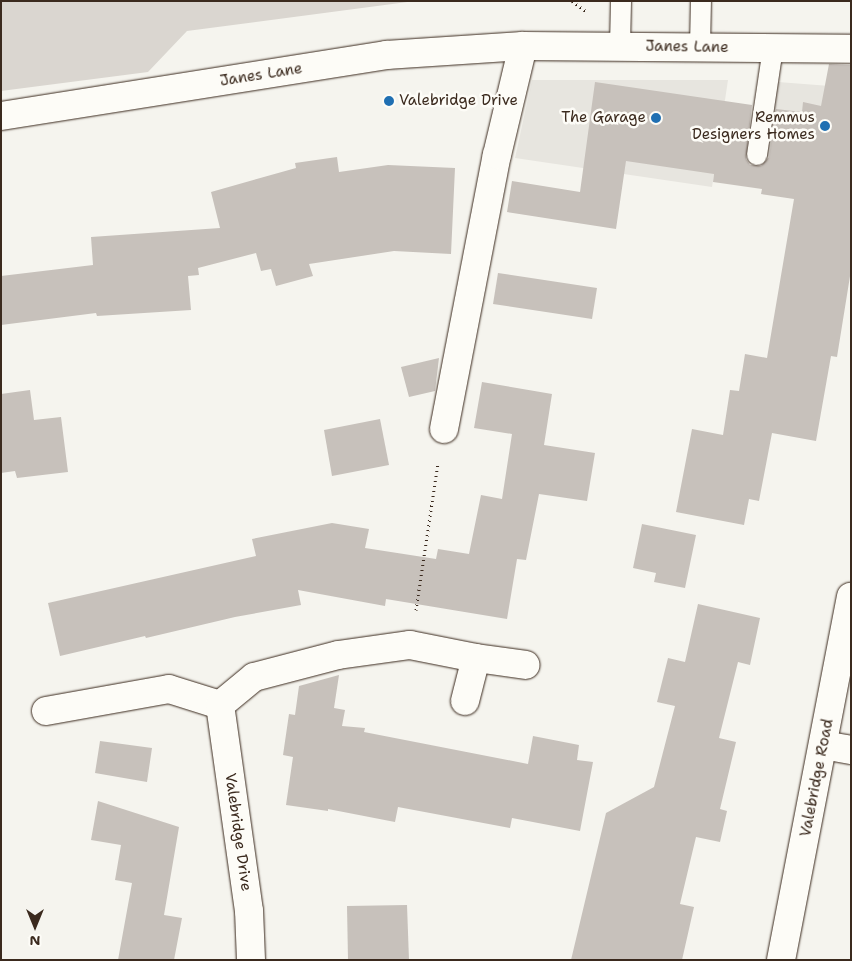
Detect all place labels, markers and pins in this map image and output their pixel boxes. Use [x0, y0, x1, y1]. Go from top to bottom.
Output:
place label: Valebridge Drive [399, 92, 518, 110]
marker: Valebridge Drive [383, 95, 395, 107]
place label: Remmus Designers Homes [692, 108, 815, 143]
place label: The Garage [561, 109, 646, 127]
marker: The Garage [650, 112, 662, 124]
marker: Remmus Designers Homes [819, 120, 831, 132]

